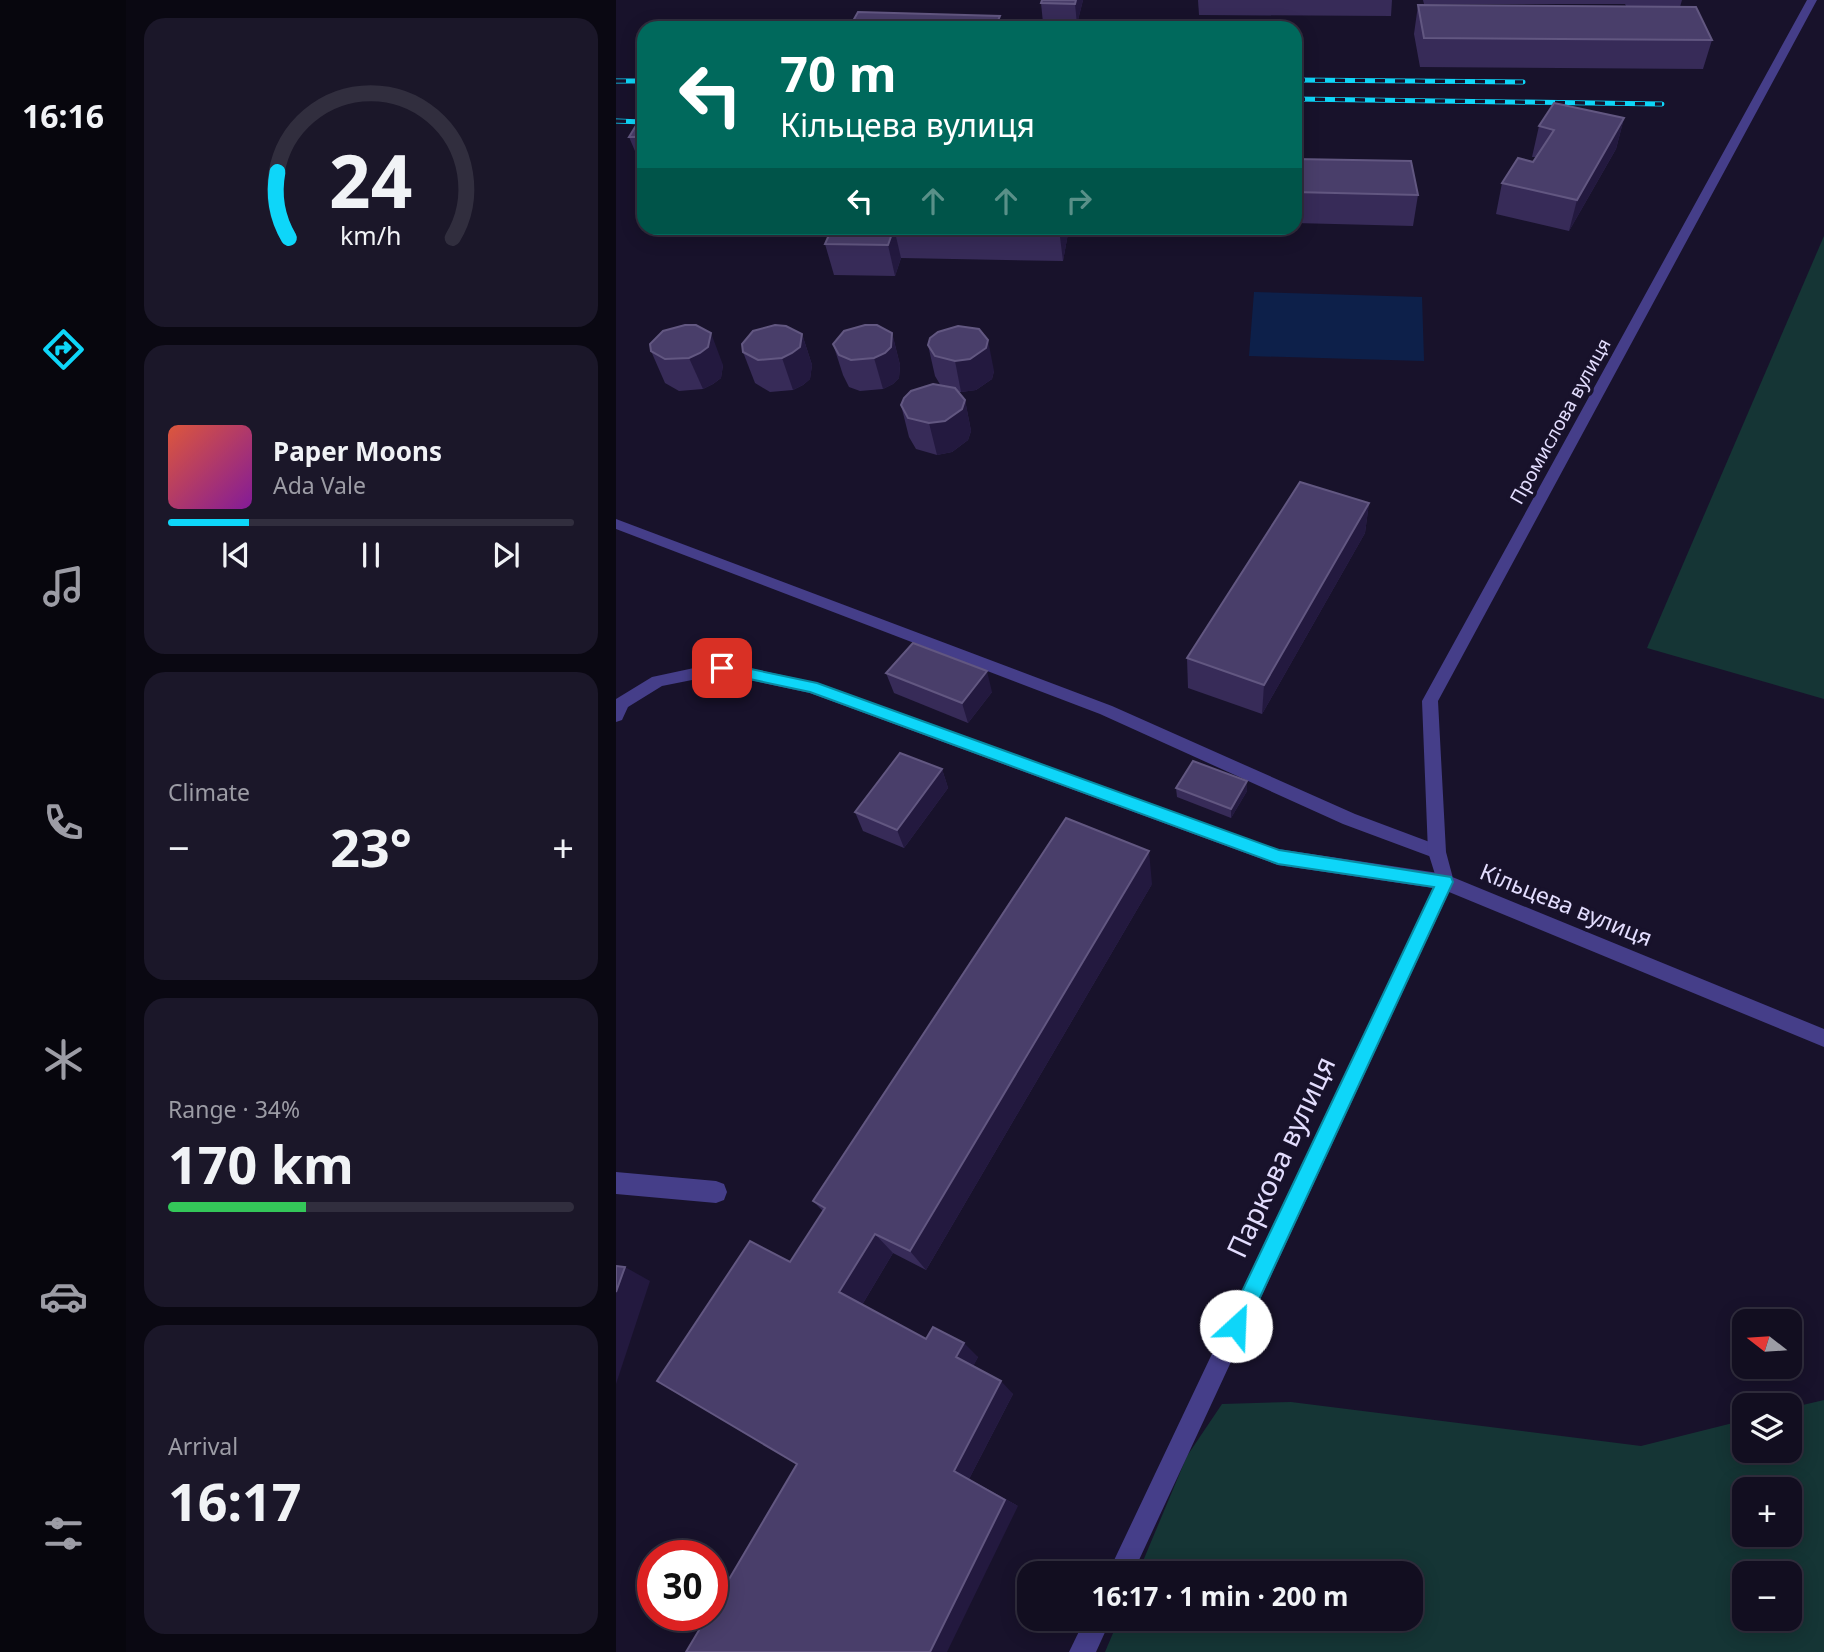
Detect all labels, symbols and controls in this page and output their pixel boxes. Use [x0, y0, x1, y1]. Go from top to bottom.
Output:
text: 70 m [780, 40, 897, 106]
icon: left [665, 49, 756, 140]
text: 16:16 [22, 94, 104, 137]
text: Кільцева вулиця [780, 103, 1035, 146]
text: 24 [329, 131, 413, 230]
icon: left [841, 182, 879, 220]
icon: ahead [914, 182, 952, 220]
icon: ahead [987, 182, 1025, 220]
icon: right [1060, 182, 1098, 220]
text: km/h [340, 218, 402, 252]
icon: directions [39, 325, 88, 374]
street label: Промислова вулиця [1504, 333, 1616, 509]
text: Paper Moons [273, 433, 442, 469]
text: Ada Vale [273, 469, 366, 501]
icon: previous [217, 536, 255, 574]
icon: pause [352, 536, 390, 574]
icon: next [487, 536, 525, 574]
icon: music [39, 562, 88, 611]
pin [692, 638, 752, 698]
icon: arrive [703, 649, 741, 687]
text: Climate [168, 776, 250, 808]
icon: phone [39, 798, 88, 847]
text: 23° [330, 811, 412, 882]
text: − [168, 821, 190, 873]
text: + [552, 821, 574, 873]
street label: Кільцева вулиця [1475, 855, 1657, 953]
icon: climate [39, 1035, 88, 1084]
street label: Паркова вулиця [1217, 1050, 1343, 1263]
text: Range · 34% [168, 1093, 300, 1125]
text: 170 km [168, 1128, 354, 1199]
icon: car [39, 1272, 88, 1321]
position arrow [1199, 1289, 1273, 1363]
north arrow [1732, 1309, 1802, 1379]
map controls [1732, 1309, 1802, 1631]
button: layers [1732, 1393, 1802, 1463]
text: Arrival [168, 1430, 238, 1462]
text: 16:17 [168, 1465, 302, 1536]
button: + [1732, 1477, 1802, 1547]
icon: filters [39, 1509, 88, 1558]
speed limit sign: 30 [637, 1540, 728, 1631]
button: − [1732, 1561, 1802, 1631]
text: 16:17 · 1 min · 200 m [1092, 1578, 1348, 1614]

